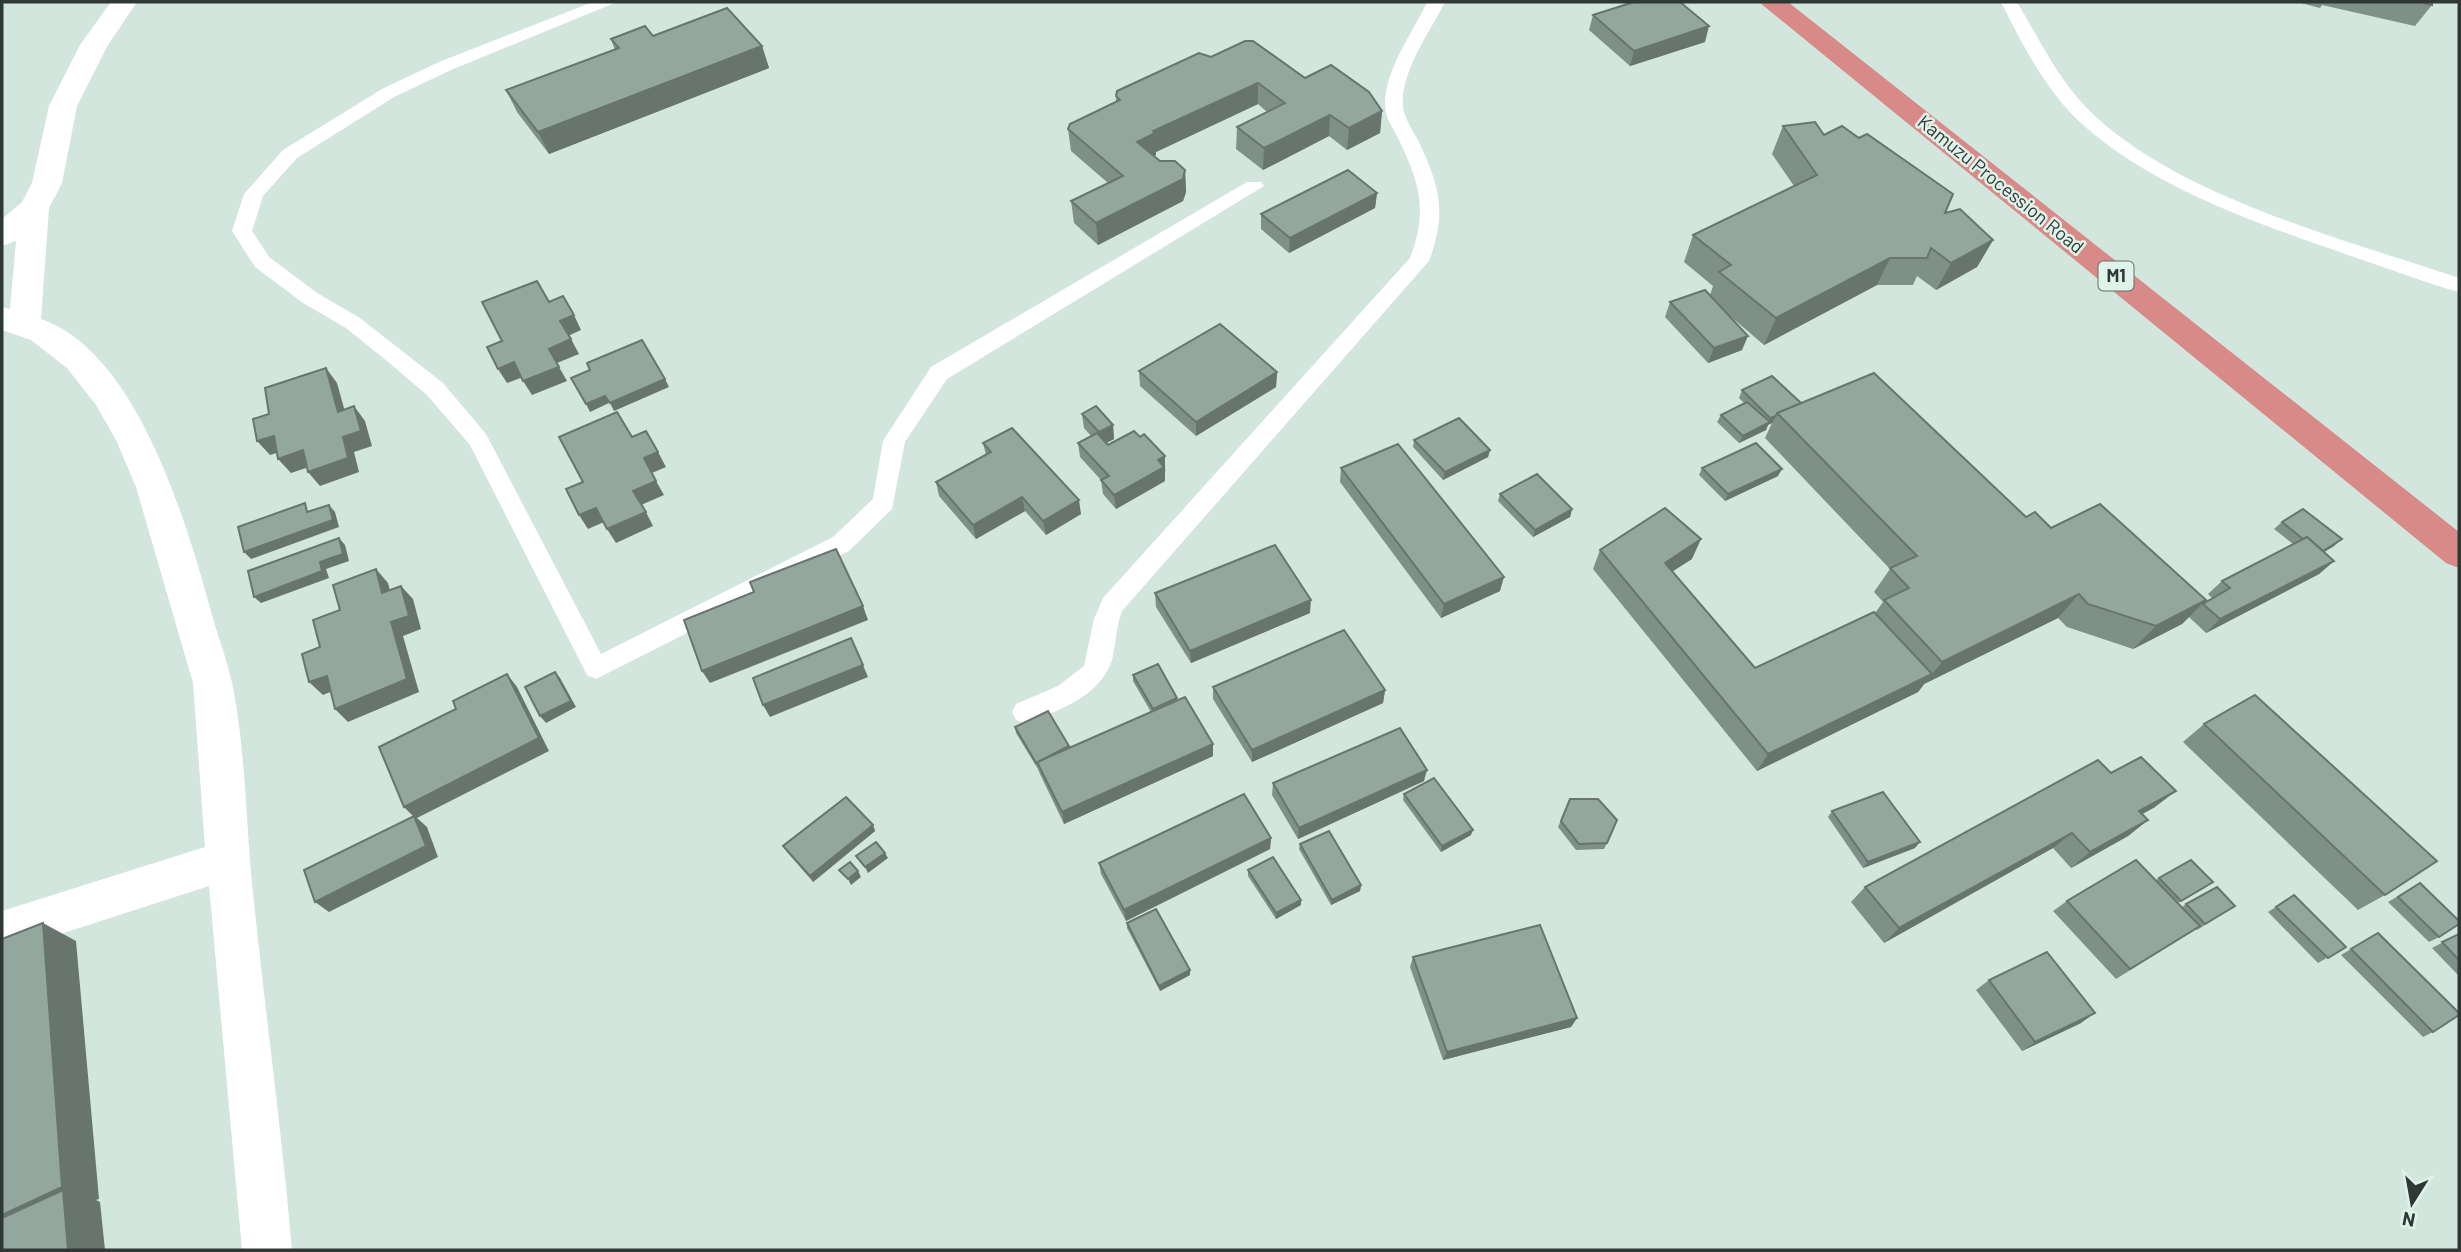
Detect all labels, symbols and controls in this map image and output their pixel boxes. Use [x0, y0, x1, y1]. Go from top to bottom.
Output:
street label: Kamuzu Procession Road [1914, 110, 2089, 258]
road number: M1 [2098, 262, 2134, 290]
north arrow [2377, 1168, 2447, 1238]
text: N [2400, 1208, 2417, 1233]

